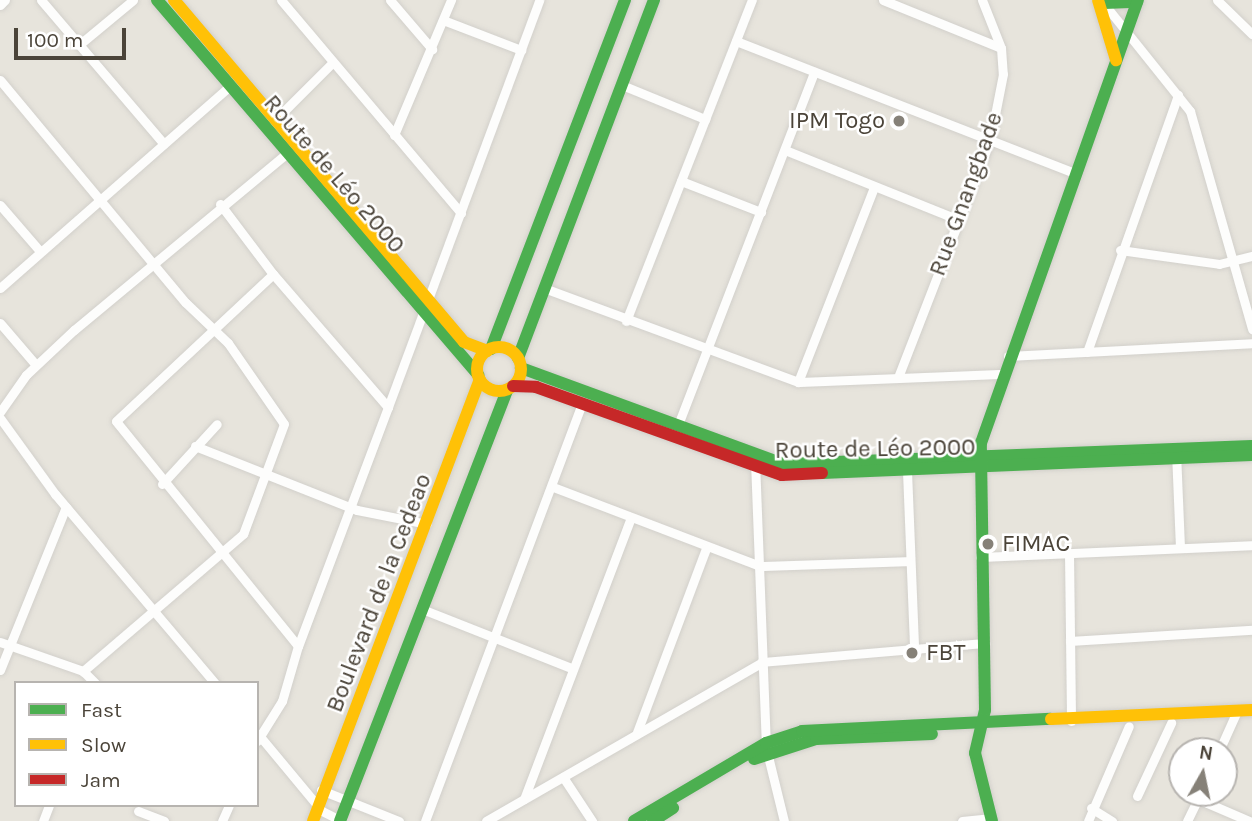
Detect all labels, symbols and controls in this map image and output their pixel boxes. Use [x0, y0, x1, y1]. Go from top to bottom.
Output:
scale bar [18, 14, 130, 58]
text: 100 m [27, 28, 84, 52]
street label: Route de Léo 2000 [257, 89, 411, 259]
place label: IPM Togo [789, 107, 885, 135]
street label: Rue Gnangbade [923, 108, 1009, 280]
marker: IPM Togo [891, 113, 907, 129]
street label: Route de Léo 2000 [774, 433, 976, 465]
street label: Boulevard de la Cedeao [320, 470, 438, 716]
place label: FIMAC [1002, 530, 1070, 558]
marker: FIMAC [980, 536, 996, 552]
place label: FBT [926, 639, 966, 667]
marker: FBT [904, 645, 920, 661]
legend [14, 681, 259, 807]
text: Fast [81, 698, 122, 722]
text: Slow [81, 733, 126, 757]
north arrow [1168, 737, 1238, 807]
text: N [1198, 741, 1214, 765]
text: Jam [81, 768, 121, 792]

